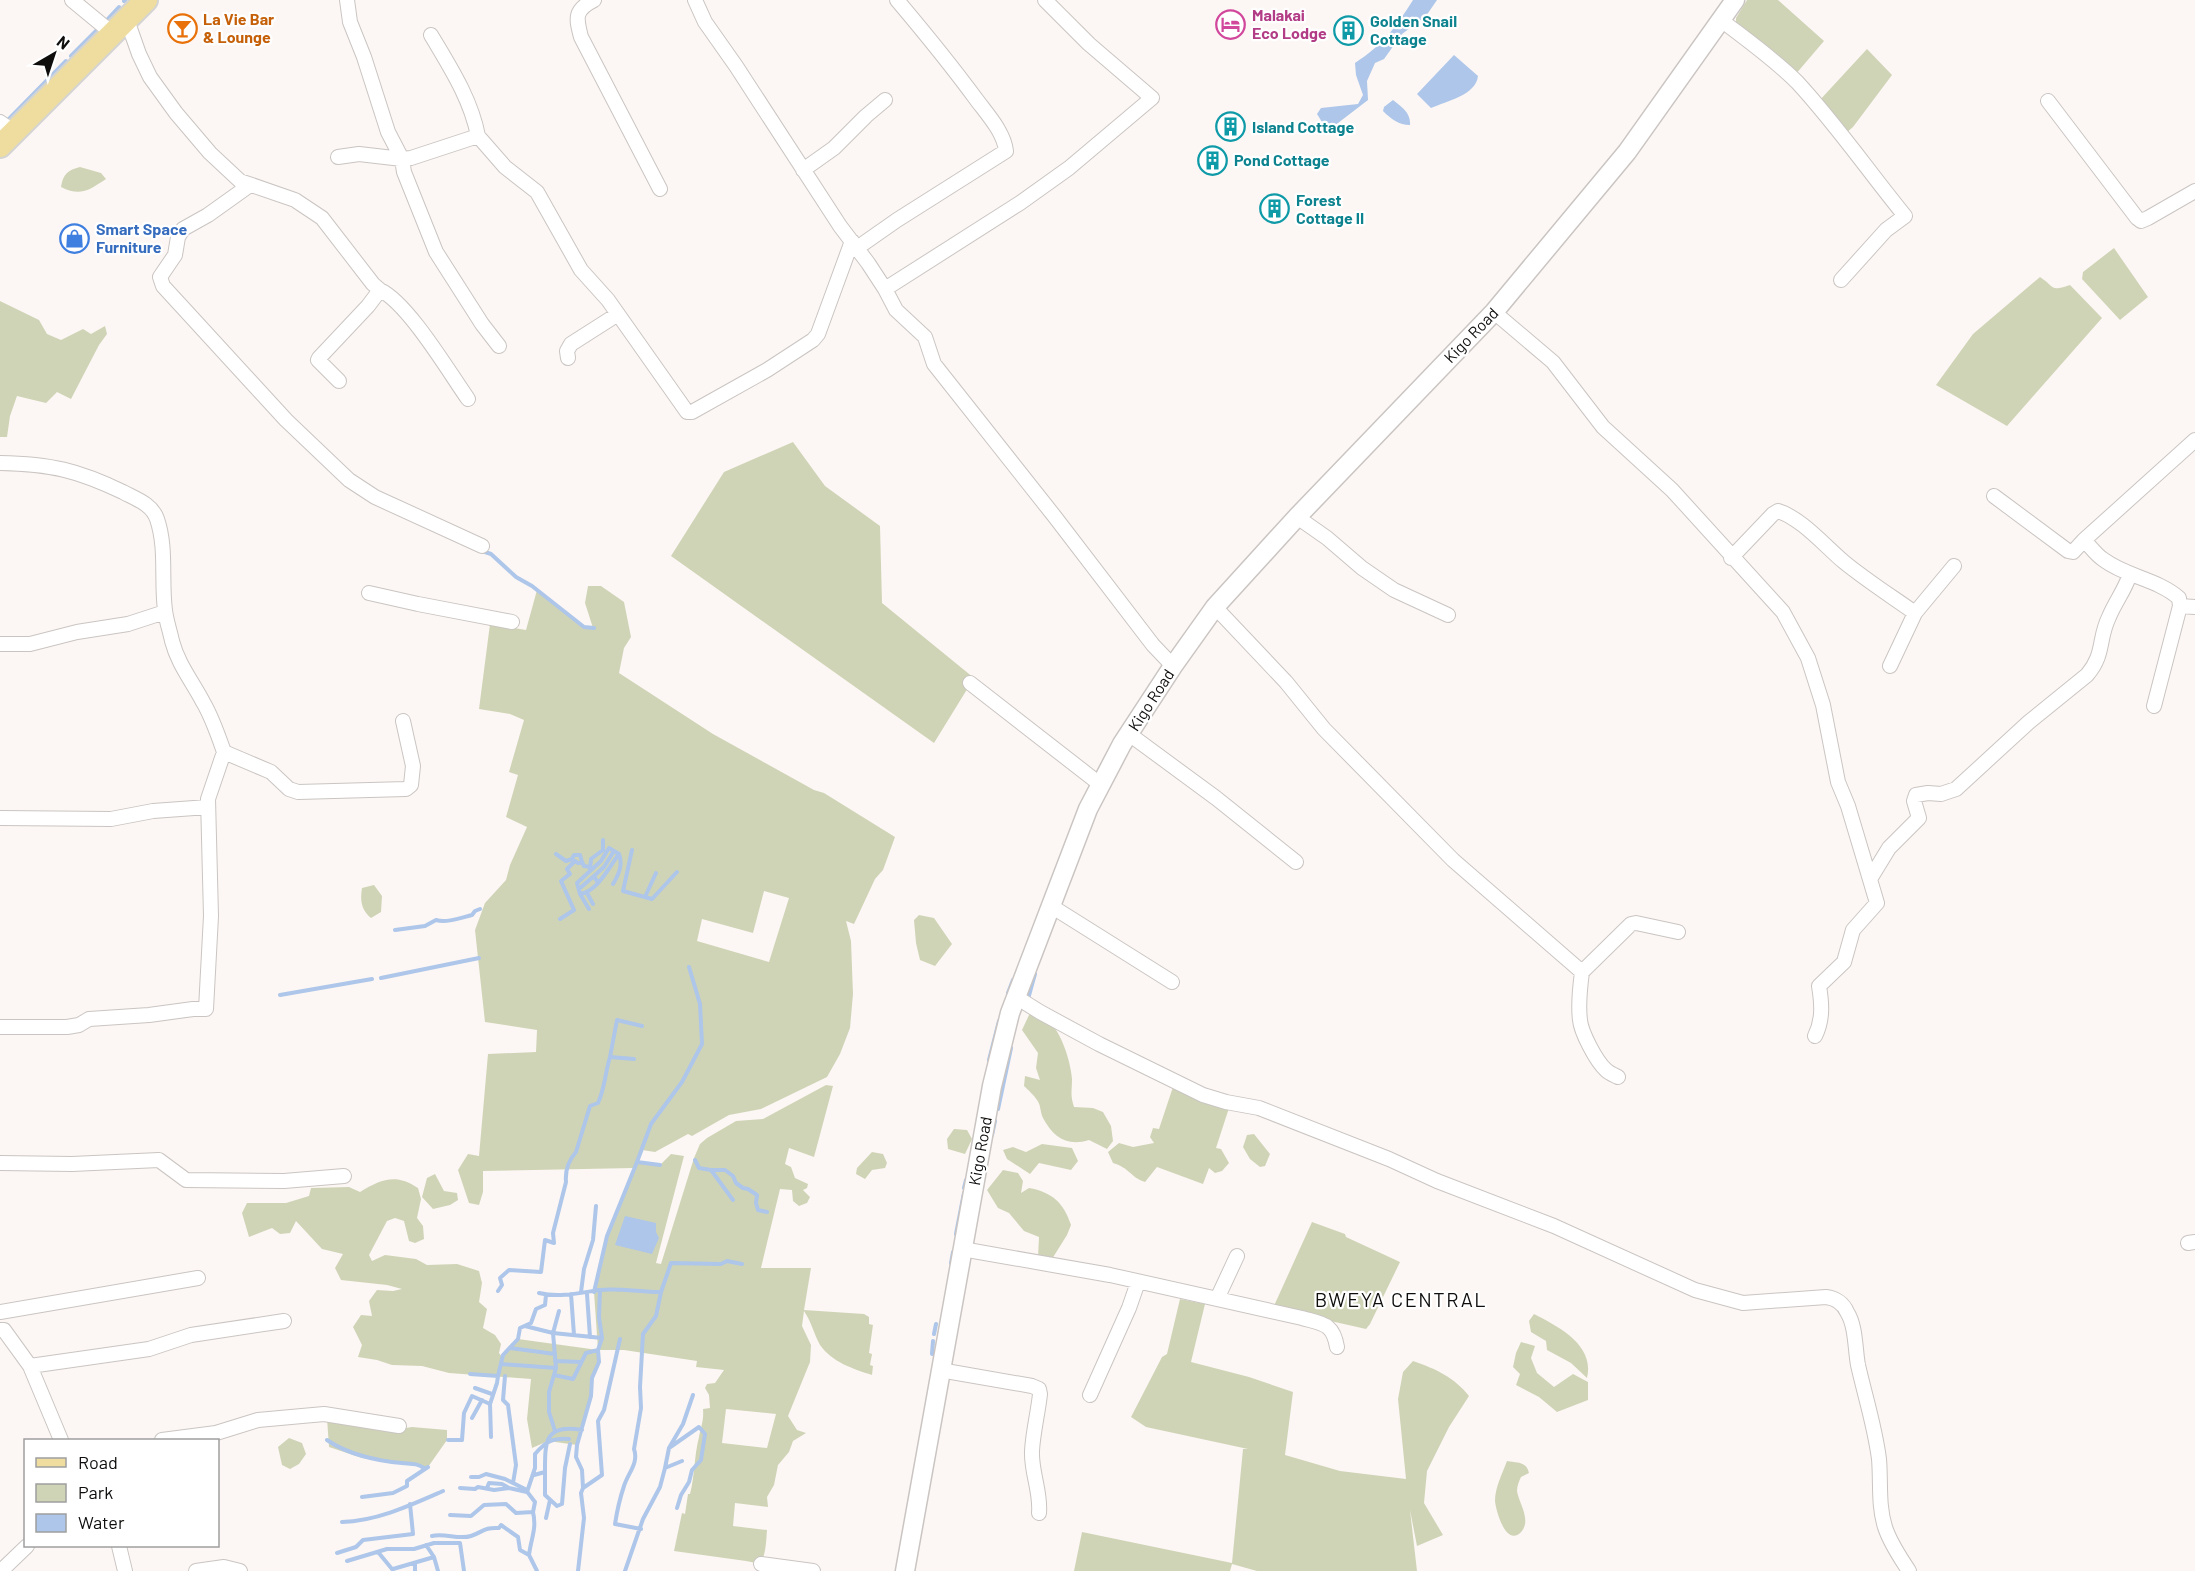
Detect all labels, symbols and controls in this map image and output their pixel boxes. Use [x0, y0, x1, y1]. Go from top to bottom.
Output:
place label: Malakai Eco Lodge [1252, 5, 1327, 42]
hotel icon: Malakai Eco Lodge [1215, 8, 1247, 40]
place label: La Vie Bar & Lounge [203, 9, 274, 46]
place label: Golden Snail Cottage [1370, 11, 1457, 48]
bar icon: La Vie Bar & Lounge [166, 12, 198, 44]
building icon: Golden Snail Cottage [1333, 14, 1365, 46]
north arrow [24, 24, 84, 84]
text: N [54, 31, 74, 53]
building icon: Island Cottage [1215, 111, 1247, 143]
place label: Island Cottage [1252, 117, 1354, 136]
building icon: Pond Cottage [1197, 144, 1229, 176]
place label: Pond Cottage [1234, 150, 1330, 169]
place label: Forest Cottage II [1296, 190, 1364, 227]
building icon: Forest Cottage II [1259, 193, 1291, 225]
place label: Smart Space Furniture [96, 219, 187, 256]
shop icon: Smart Space Furniture [59, 222, 91, 254]
street label: Kigo Road [1440, 303, 1502, 366]
street label: Kigo Road [1124, 665, 1178, 734]
street label: Kigo Road [964, 1115, 995, 1187]
district label: BWEYA CENTRAL [1315, 1287, 1487, 1311]
legend [24, 1439, 219, 1547]
text: Road [78, 1451, 118, 1473]
text: Park [78, 1481, 113, 1503]
text: Water [78, 1511, 125, 1533]

